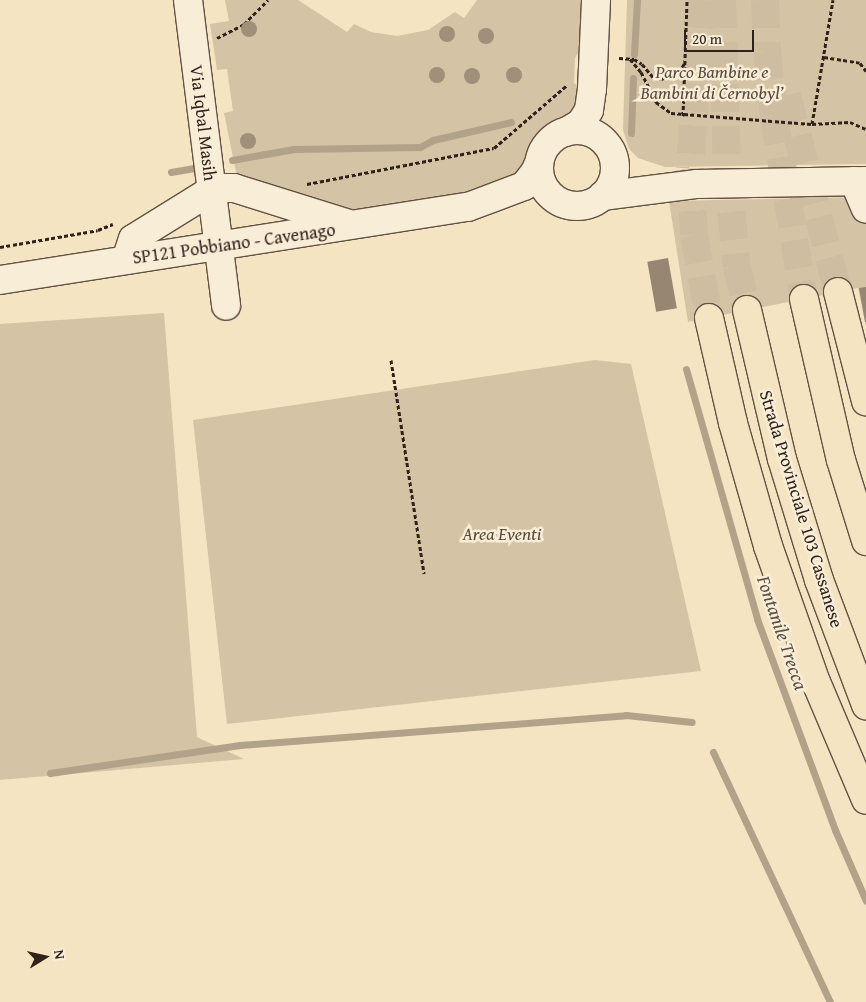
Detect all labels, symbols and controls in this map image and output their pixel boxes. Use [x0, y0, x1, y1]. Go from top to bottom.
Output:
scale bar [686, 20, 756, 52]
text: 20 m [692, 28, 722, 49]
park label: Parco Bambine e Bambini di Černobyl’ [641, 62, 783, 104]
street label: Via Iqbal Masih [185, 64, 221, 182]
street label: SP121 Pobbiano - Cavenago [131, 219, 337, 269]
street label: Strada Provinciale 103 Cassanese [755, 388, 847, 630]
park label: Area Eventi [463, 523, 541, 545]
water label: Fontanile Trecca [752, 573, 812, 693]
north arrow [20, 932, 70, 982]
text: N [49, 948, 70, 961]

